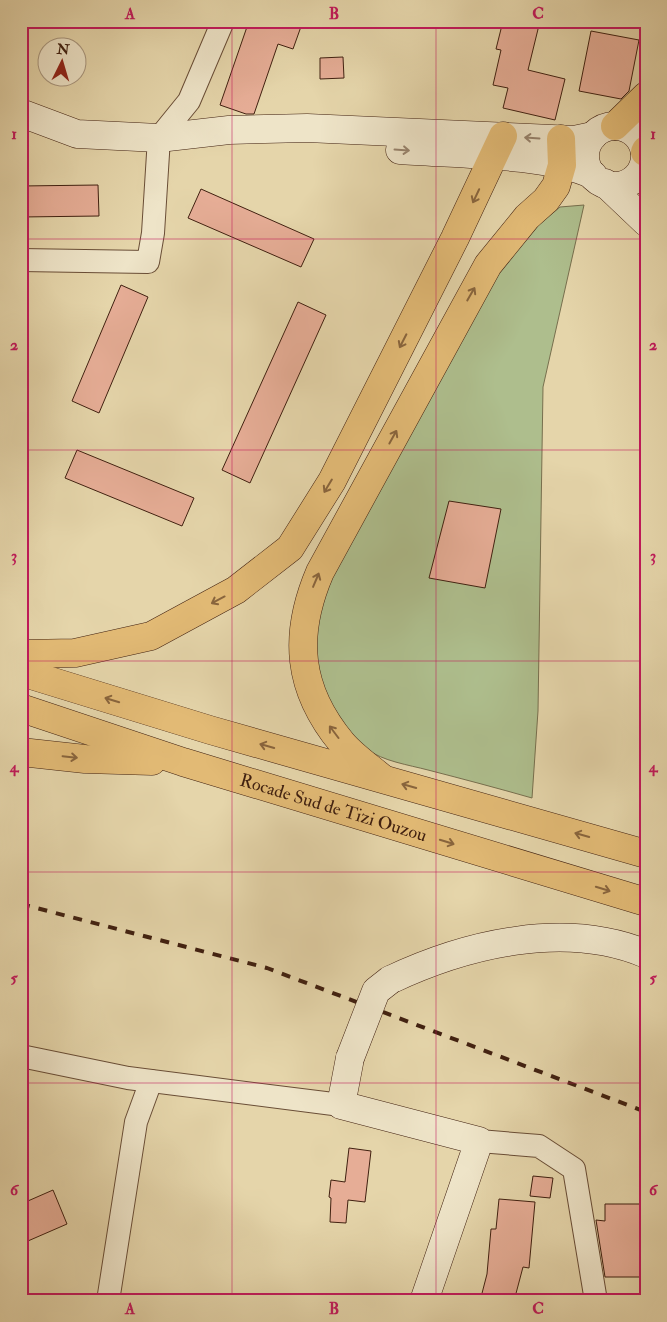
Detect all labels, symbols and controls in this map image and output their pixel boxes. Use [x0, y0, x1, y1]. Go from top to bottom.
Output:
text: A [124, 4, 136, 24]
text: B [329, 4, 339, 24]
text: C [532, 4, 544, 24]
north arrow [38, 38, 88, 88]
text: N [55, 40, 71, 59]
text: 1 [11, 124, 17, 144]
text: 1 [650, 124, 656, 144]
one-way arrow [524, 133, 540, 142]
one-way arrow [394, 145, 410, 154]
one-way arrow [471, 188, 480, 203]
one-way arrow [467, 287, 476, 302]
one-way arrow [398, 334, 408, 349]
text: 2 [10, 335, 18, 355]
text: 2 [649, 335, 657, 355]
one-way arrow [388, 429, 398, 444]
one-way arrow [323, 478, 333, 492]
text: 3 [11, 546, 17, 566]
text: 3 [650, 546, 656, 566]
one-way arrow [312, 573, 322, 588]
one-way arrow [210, 595, 225, 605]
one-way arrow [104, 694, 120, 704]
one-way arrow [329, 725, 339, 739]
one-way arrow [260, 741, 276, 750]
one-way arrow [61, 752, 77, 762]
text: 4 [9, 757, 20, 777]
text: 4 [648, 757, 659, 777]
street label: Rocade Sud de Tizi Ouzou [237, 769, 430, 847]
one-way arrow [401, 780, 417, 790]
one-way arrow [575, 830, 591, 840]
one-way arrow [439, 838, 455, 848]
one-way arrow [595, 885, 611, 895]
text: 5 [10, 968, 18, 988]
text: 5 [649, 968, 657, 988]
text: 6 [10, 1180, 20, 1200]
text: 6 [649, 1180, 659, 1200]
text: A [124, 1299, 136, 1319]
text: B [329, 1299, 339, 1319]
text: C [532, 1299, 544, 1319]

